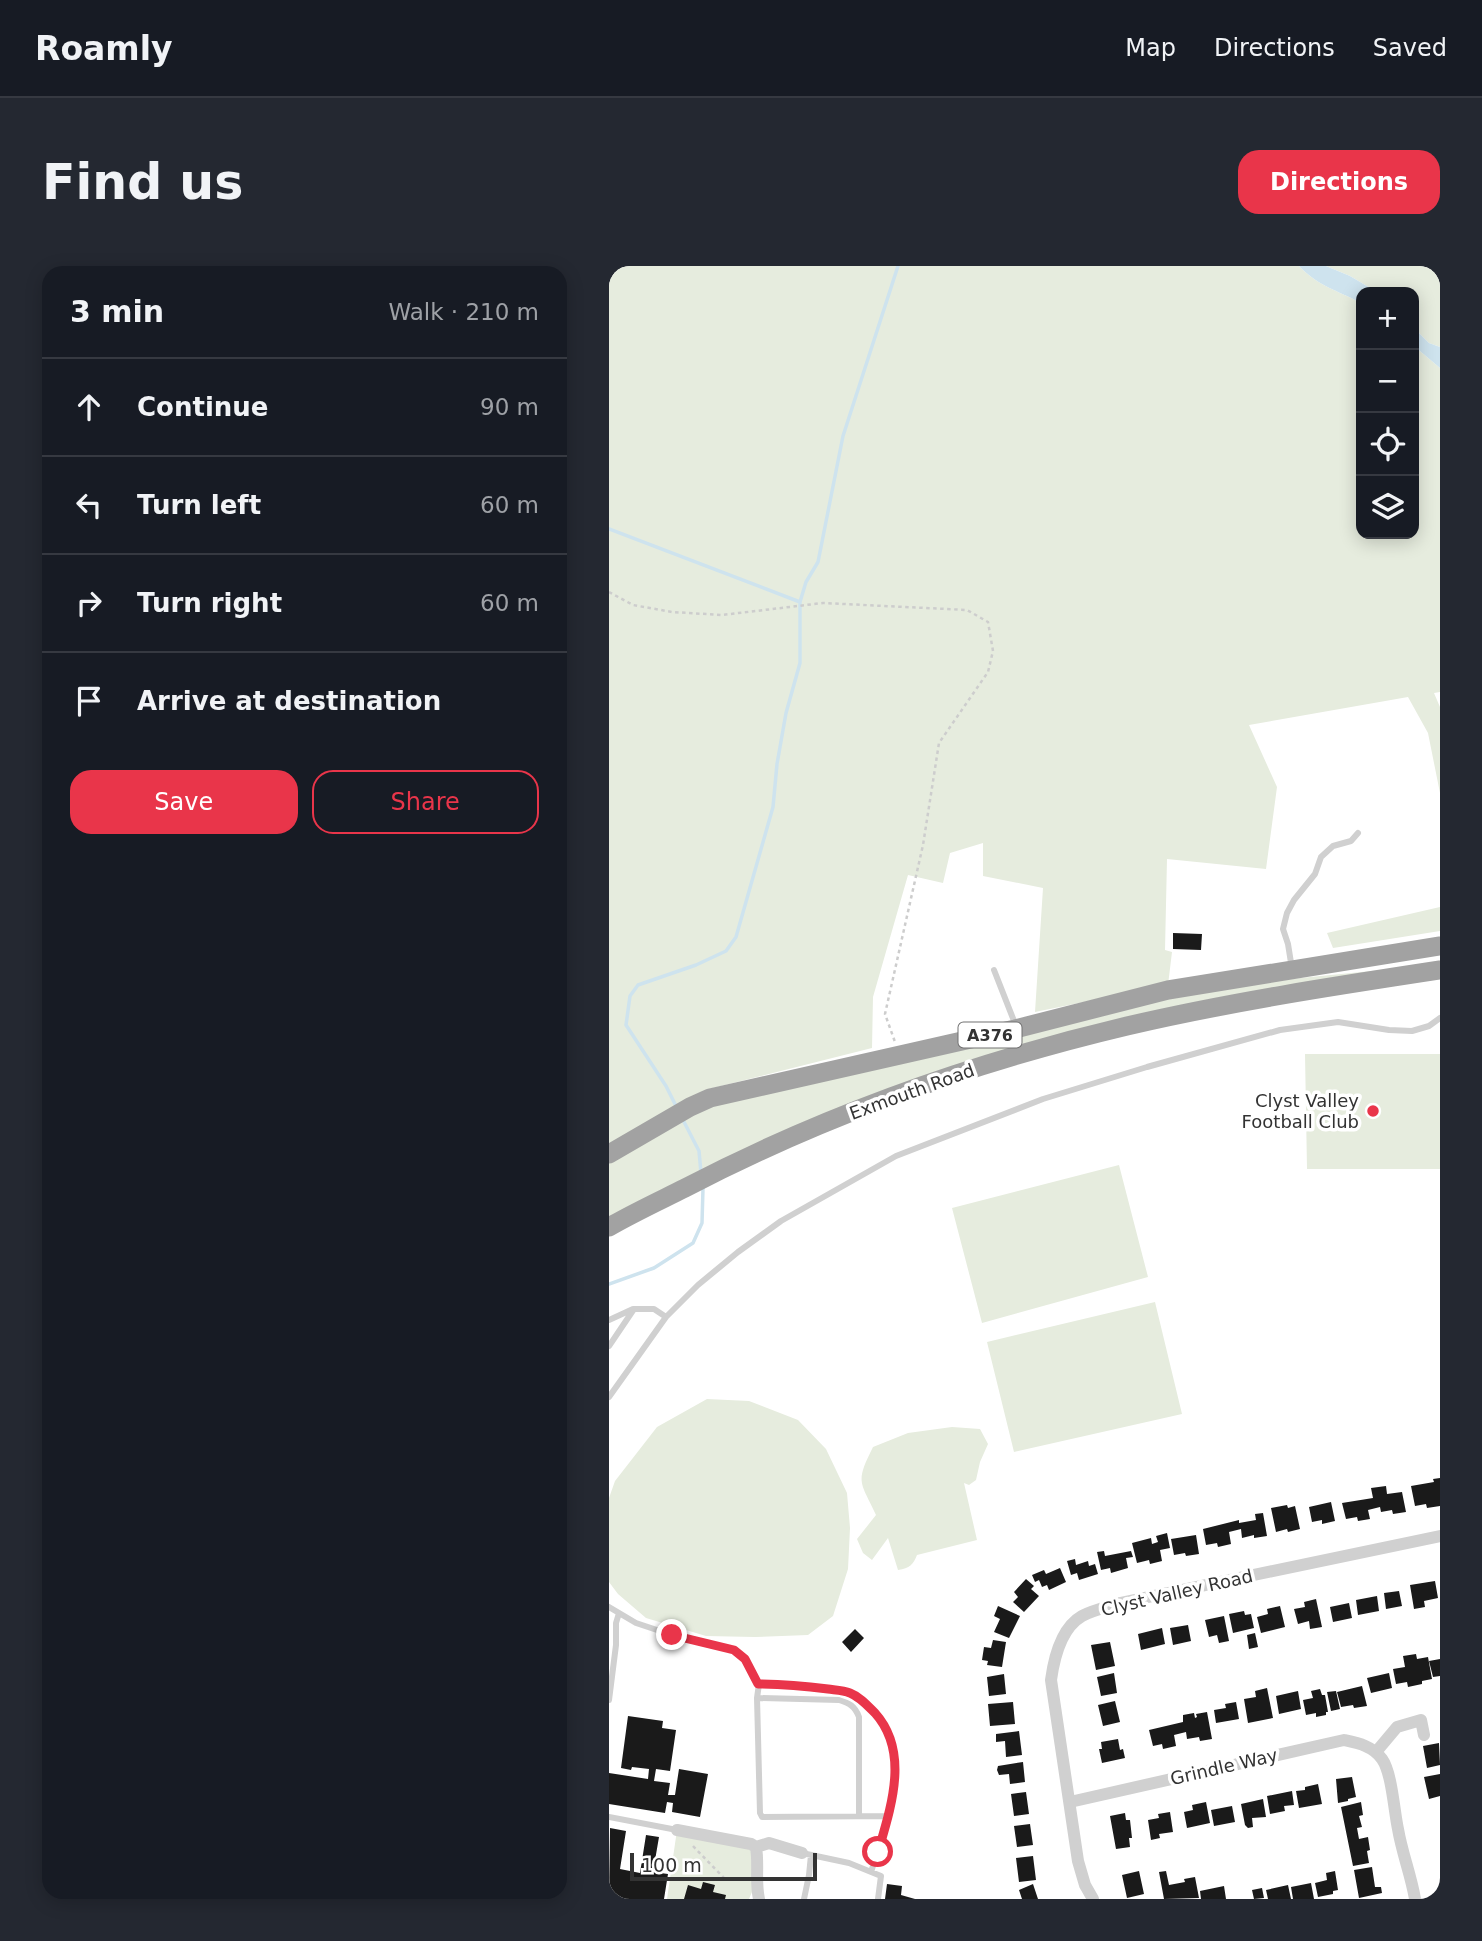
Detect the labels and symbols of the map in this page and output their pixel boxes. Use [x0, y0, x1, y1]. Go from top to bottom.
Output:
road number: A376 [959, 1022, 1021, 1048]
street label: Exmouth Road [847, 1059, 977, 1124]
place label: Clyst Valley Football Club [1242, 1090, 1359, 1132]
marker: Clyst Valley Football Club [1365, 1103, 1381, 1119]
street label: Clyst Valley Road [1099, 1565, 1255, 1620]
route end [656, 1619, 687, 1650]
street label: Grindle Way [1168, 1744, 1280, 1789]
route start [862, 1836, 893, 1867]
scale bar [630, 1850, 817, 1882]

